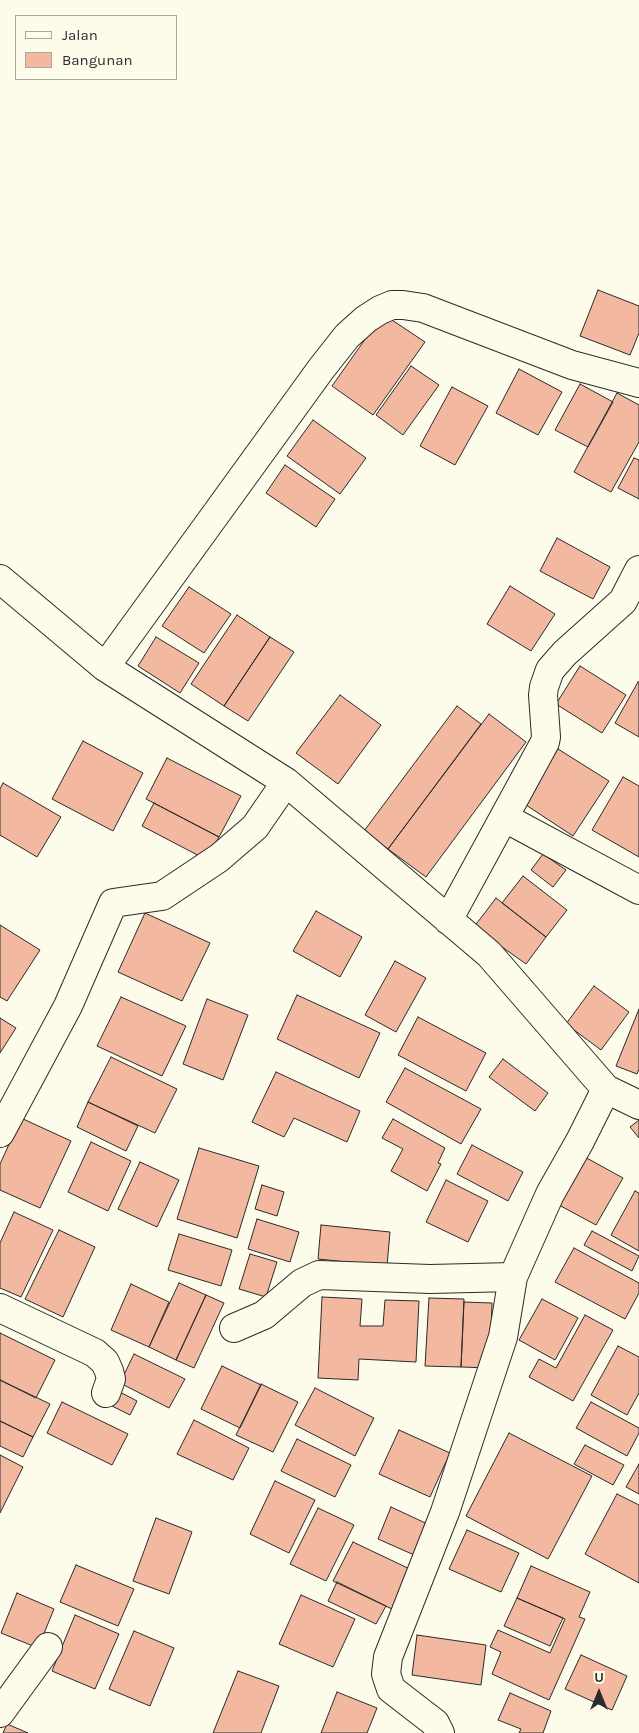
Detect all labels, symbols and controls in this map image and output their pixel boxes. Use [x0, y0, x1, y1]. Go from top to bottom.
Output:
legend [15, 15, 178, 80]
text: Jalan [62, 26, 98, 44]
text: Bangunan [62, 51, 133, 69]
north arrow [574, 1668, 624, 1718]
text: U [594, 1669, 604, 1686]

